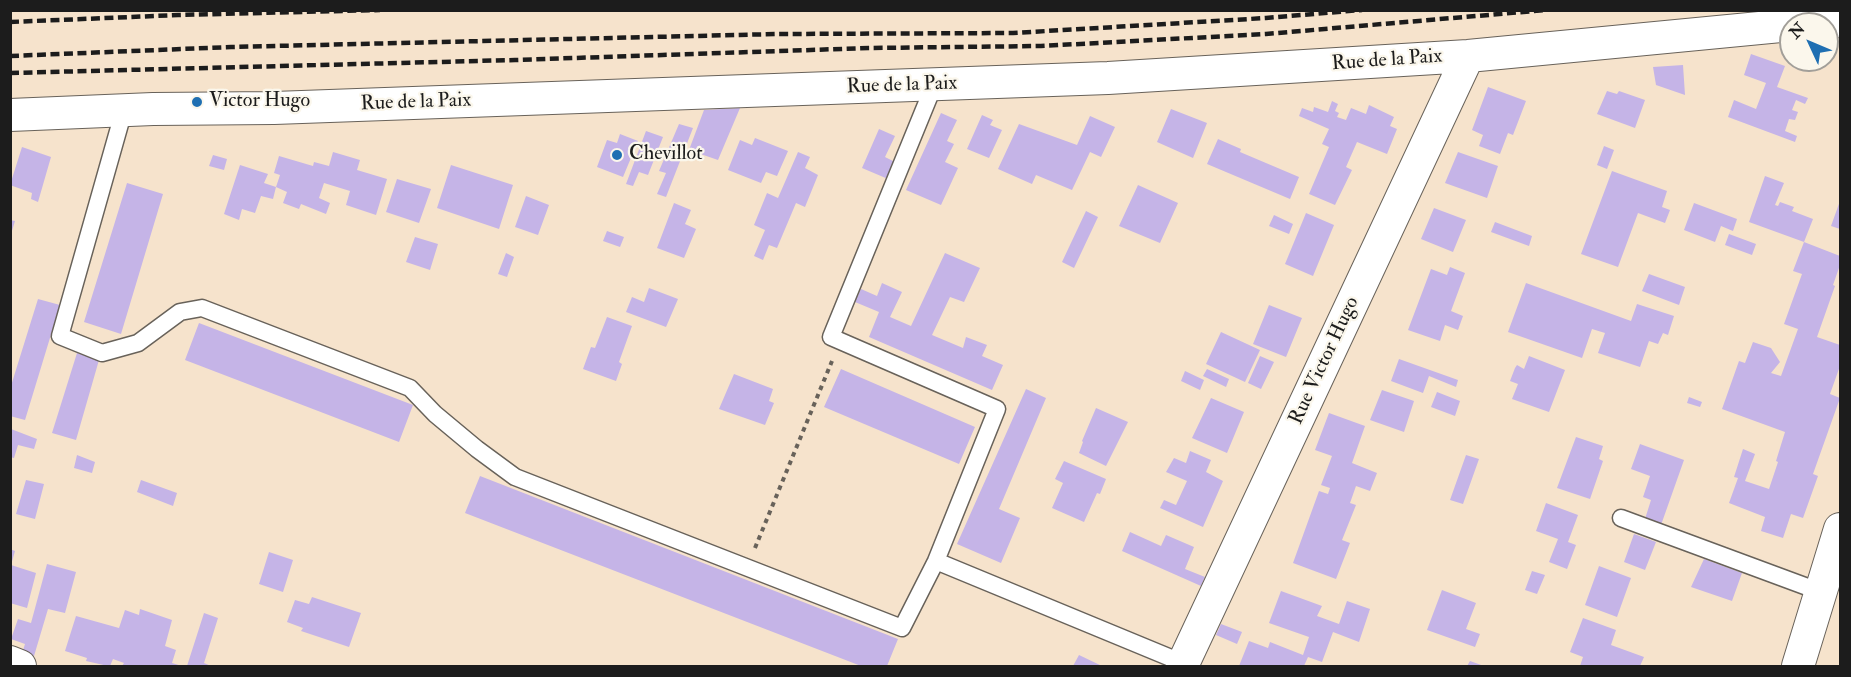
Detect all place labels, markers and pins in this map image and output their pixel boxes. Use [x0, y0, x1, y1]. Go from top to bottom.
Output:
place label: Victor Hugo [209, 90, 310, 114]
marker: Victor Hugo [190, 95, 204, 109]
place label: Chevillot [629, 143, 703, 167]
marker: Chevillot [610, 148, 624, 162]

